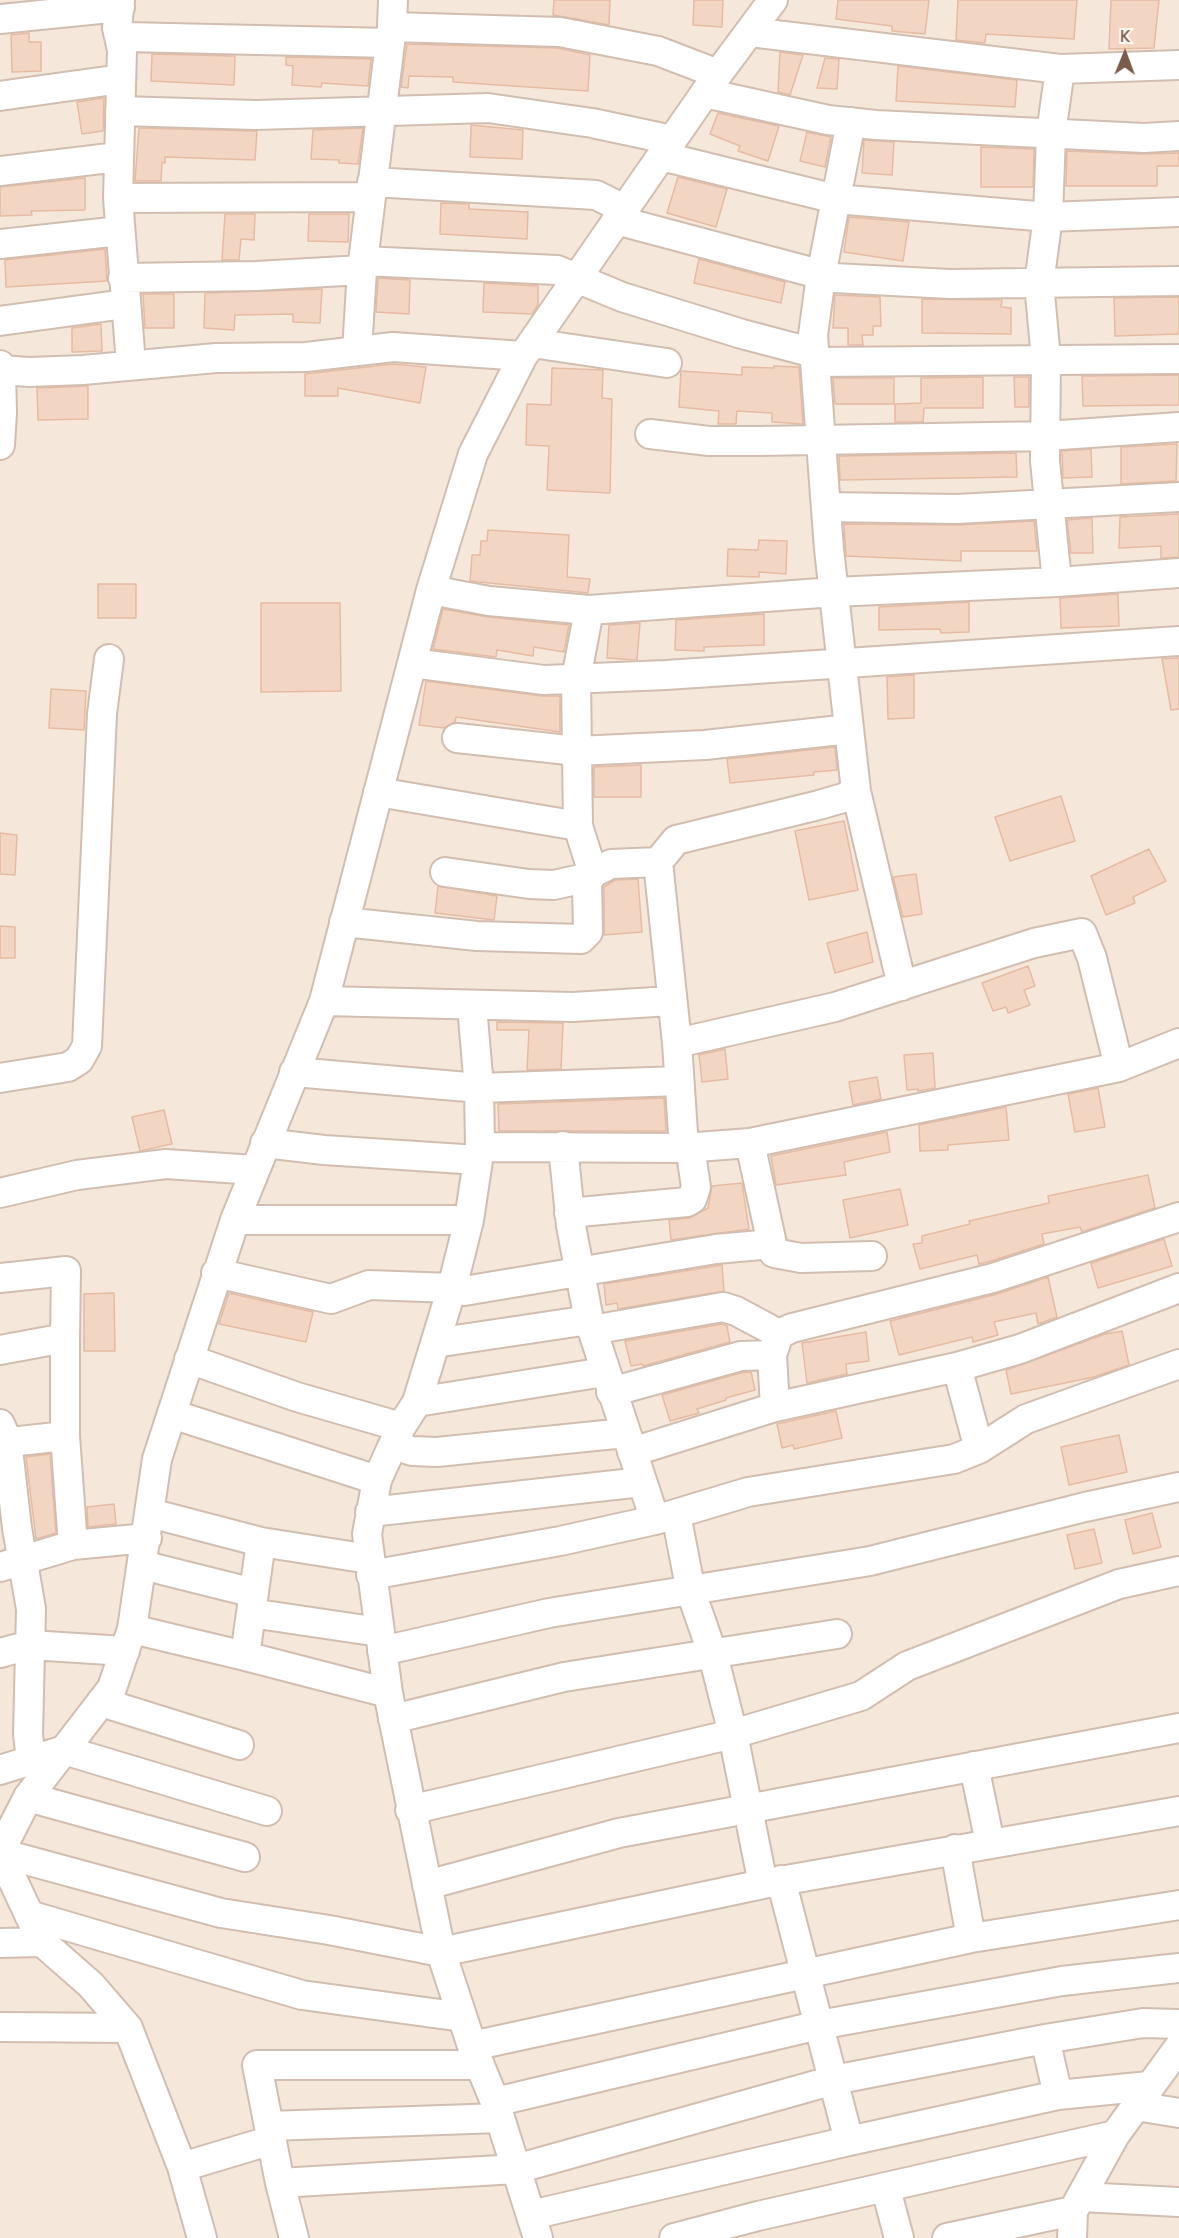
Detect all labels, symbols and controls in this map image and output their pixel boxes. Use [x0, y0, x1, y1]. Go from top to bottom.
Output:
north arrow [1095, 24, 1155, 84]
text: K [1120, 25, 1131, 47]

